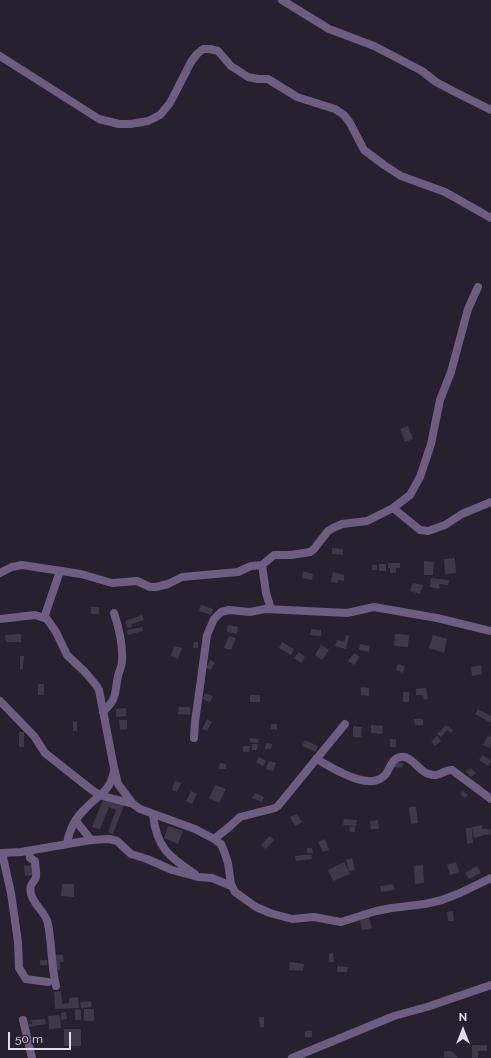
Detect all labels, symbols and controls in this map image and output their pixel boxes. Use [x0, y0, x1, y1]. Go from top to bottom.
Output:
north arrow [443, 1010, 483, 1050]
text: N [459, 1011, 467, 1024]
scale bar [10, 1024, 73, 1050]
text: 50 m [15, 1032, 43, 1046]

